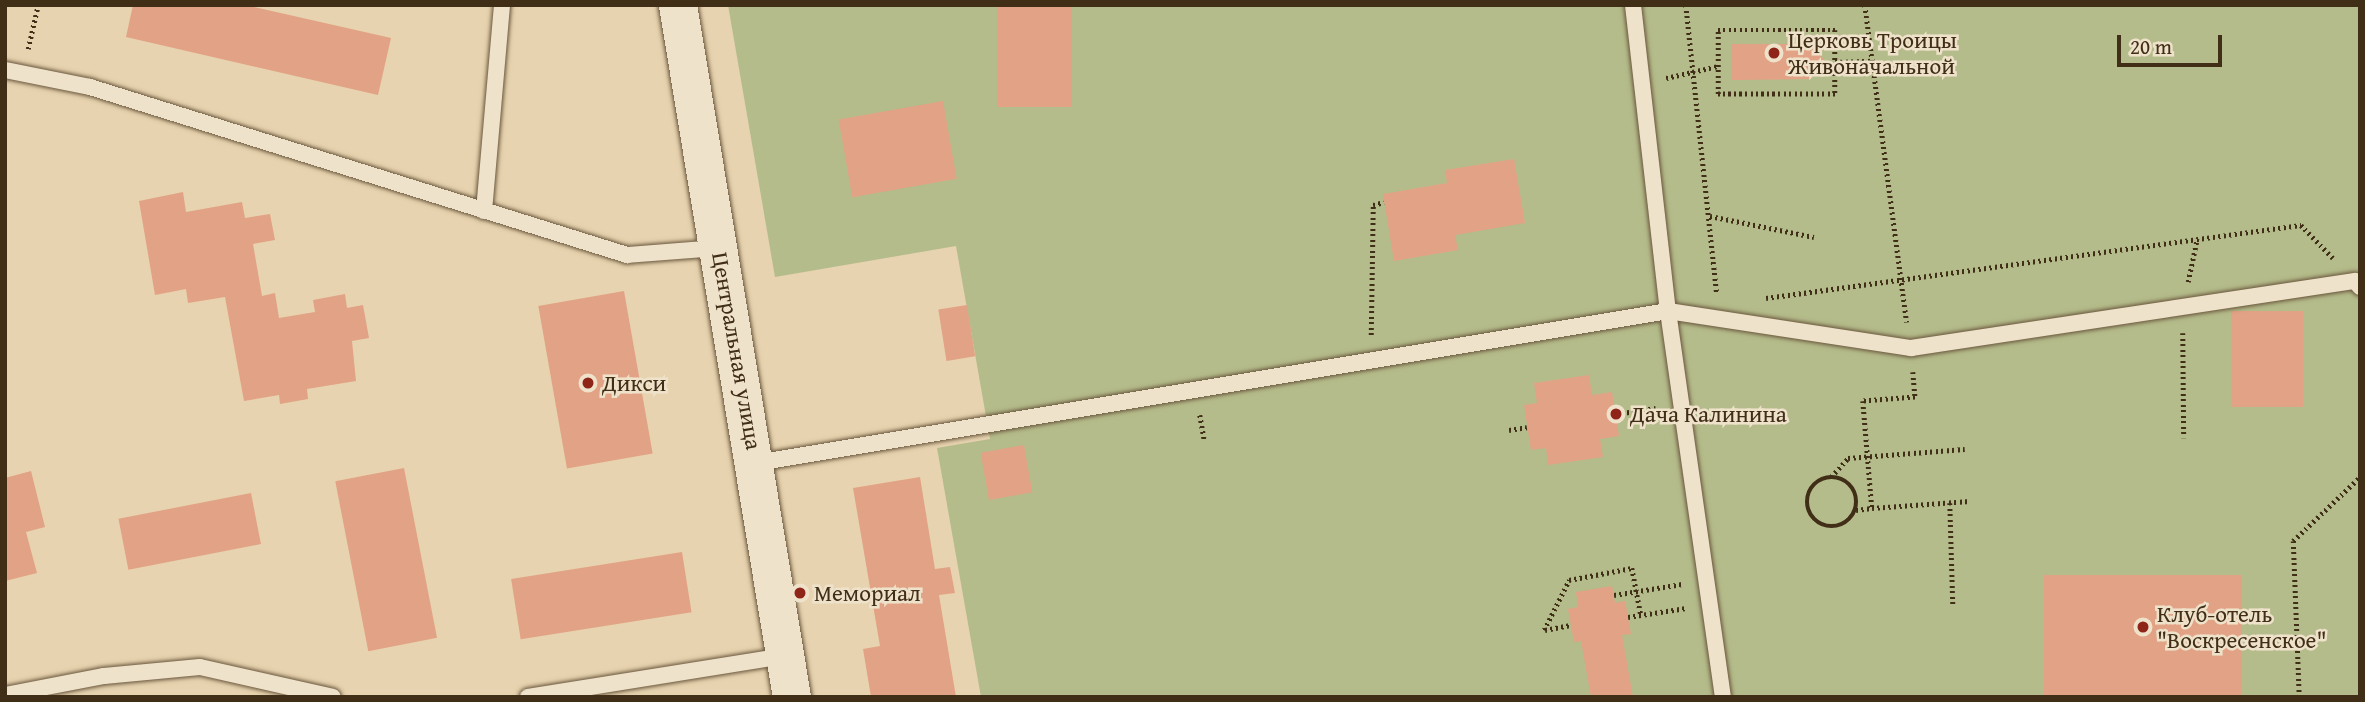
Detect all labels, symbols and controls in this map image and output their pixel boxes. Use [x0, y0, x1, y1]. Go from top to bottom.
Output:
scale bar [2120, 21, 2225, 65]
place label: Церковь Троицы Живоначальной [1788, 26, 1957, 80]
text: 20 m [2130, 31, 2172, 62]
marker: Церковь Троицы Живоначальной [1766, 45, 1782, 61]
street label: Центральная улица [706, 250, 768, 452]
place label: Дикси [602, 369, 666, 397]
marker: Дикси [580, 375, 596, 391]
place label: Дача Калинина [1630, 400, 1787, 428]
marker: Дача Калинина [1608, 406, 1624, 422]
place label: Мемориал [814, 579, 921, 607]
marker: Мемориал [792, 585, 808, 601]
place label: Клуб-отель "Воскресенское" [2157, 600, 2327, 654]
marker: Клуб-отель "Воскресенское" [2135, 619, 2151, 635]

